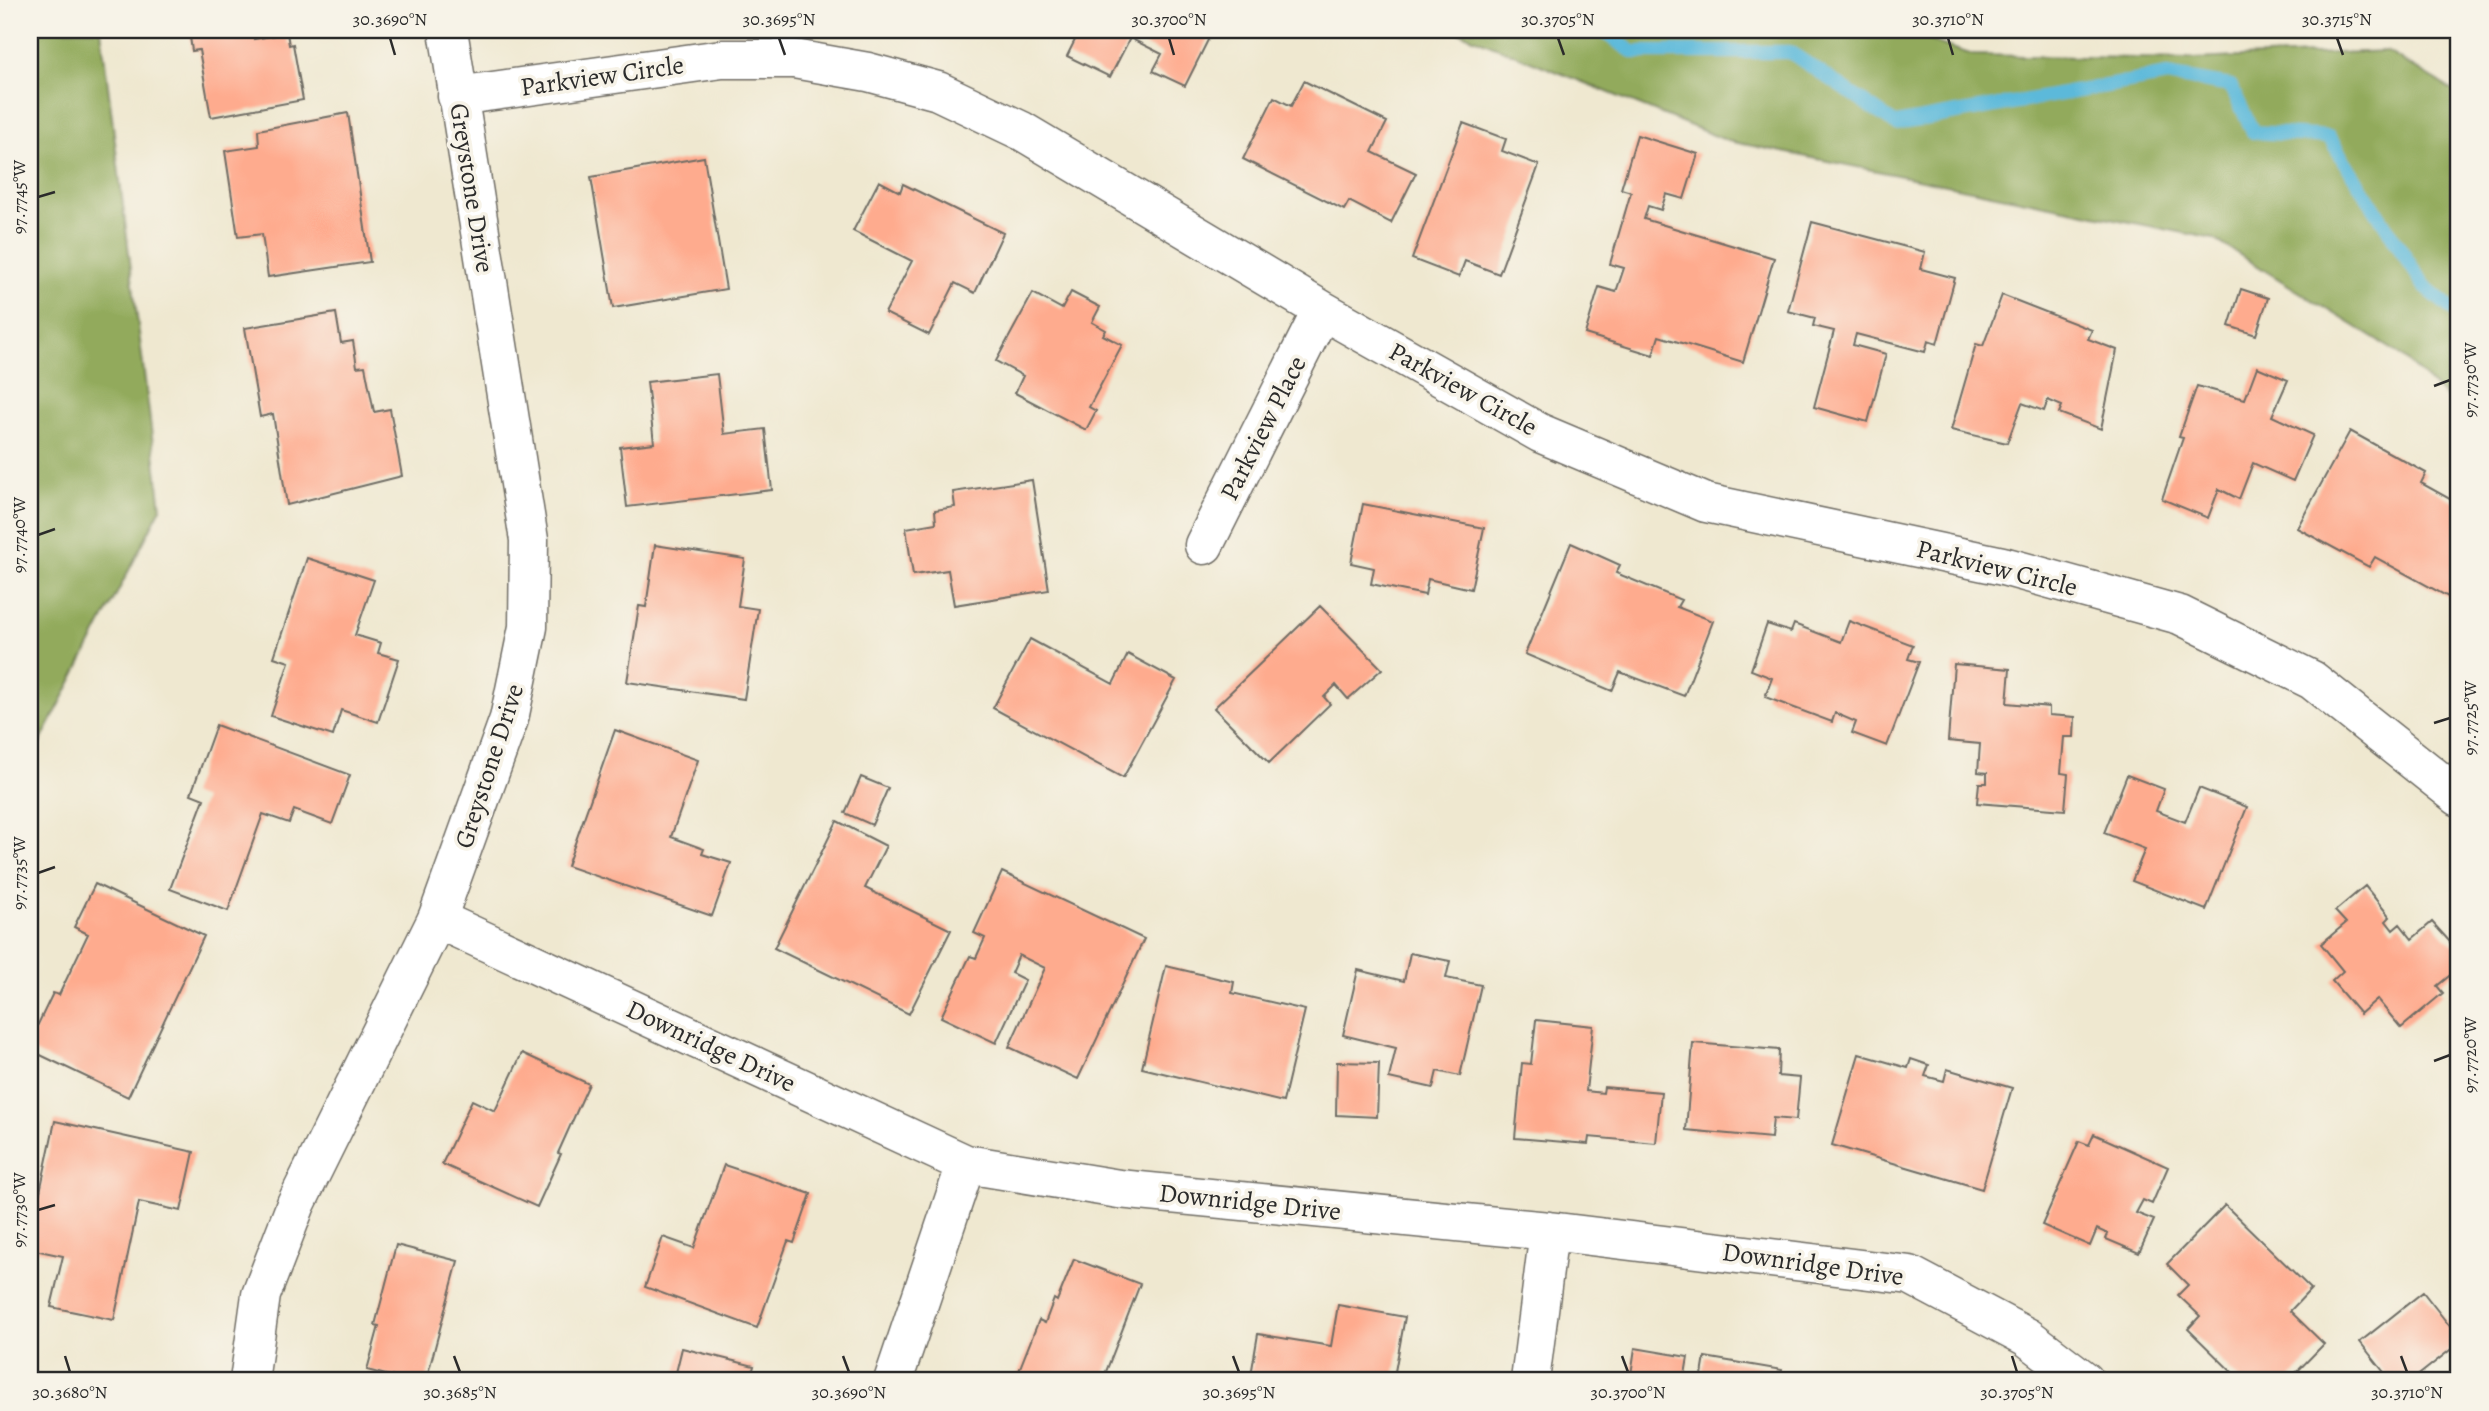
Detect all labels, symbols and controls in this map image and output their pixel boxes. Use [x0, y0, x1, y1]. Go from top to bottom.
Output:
text: 30.3690°N [353, 7, 427, 31]
text: 30.3695°N [743, 7, 815, 31]
text: 30.3700°N [1131, 7, 1207, 31]
text: 30.3705°N [1521, 7, 1595, 31]
text: 30.3710°N [1912, 7, 1984, 31]
text: 30.3715°N [2302, 7, 2372, 31]
street label: Parkview Circle [518, 47, 686, 105]
street label: Greystone Drive [441, 101, 503, 275]
text: 97.7745°W [7, 160, 31, 234]
street label: Parkview Circle [1383, 334, 1543, 444]
text: 97.7730°W [2458, 342, 2482, 418]
street label: Parkview Place [1212, 350, 1314, 506]
text: 97.7740°W [7, 497, 31, 573]
street label: Parkview Circle [1913, 531, 2081, 605]
street label: Greystone Drive [446, 679, 532, 853]
text: 97.7725°W [2458, 680, 2482, 755]
text: 97.7735°W [7, 836, 31, 910]
street label: Downridge Drive [621, 992, 801, 1100]
text: 97.7720°W [2458, 1016, 2482, 1093]
text: 97.7730°W [7, 1172, 31, 1248]
street label: Downridge Drive [1157, 1175, 1343, 1229]
street label: Downridge Drive [1720, 1234, 1906, 1294]
text: 30.3680°N [32, 1380, 108, 1404]
text: 30.3685°N [423, 1380, 497, 1404]
text: 30.3690°N [812, 1380, 886, 1404]
text: 30.3695°N [1203, 1380, 1275, 1404]
text: 30.3700°N [1590, 1380, 1666, 1404]
text: 30.3705°N [1980, 1380, 2054, 1404]
text: 30.3710°N [2371, 1380, 2443, 1404]

